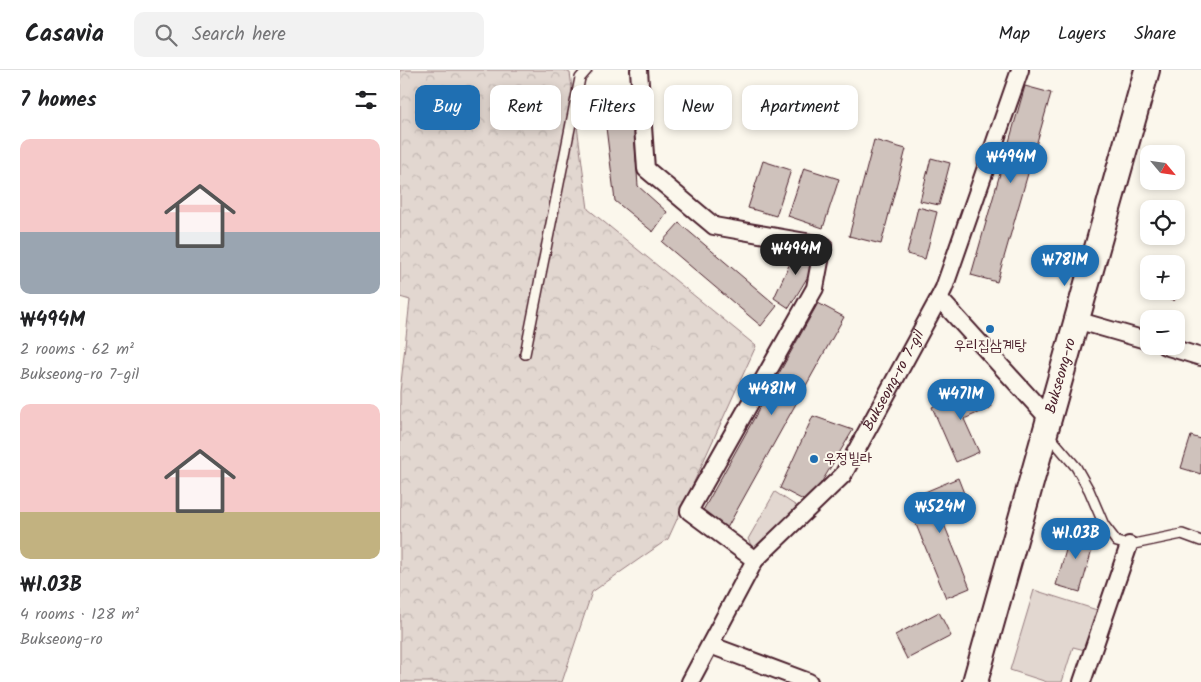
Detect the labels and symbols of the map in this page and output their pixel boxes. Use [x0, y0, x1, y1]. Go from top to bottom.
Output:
pin: ₩494M [976, 142, 1046, 184]
north arrow [1140, 145, 1185, 190]
pin: ₩494M [761, 234, 831, 276]
pin: ₩781M [1030, 244, 1100, 287]
marker: 우리집삼계탕 [984, 323, 996, 335]
street label: Bukseong-ro 7-gil [857, 325, 932, 435]
place label: 우리집삼계탕 [954, 334, 1027, 358]
street label: Bukseong-ro [1039, 335, 1083, 416]
pin: ₩481M [737, 374, 807, 416]
pin: ₩471M [926, 378, 996, 421]
place label: 우정빌라 [824, 447, 872, 471]
marker: 우정빌라 [808, 453, 820, 465]
pin: ₩524M [905, 492, 975, 534]
pin: ₩1.03B [1035, 518, 1117, 560]

